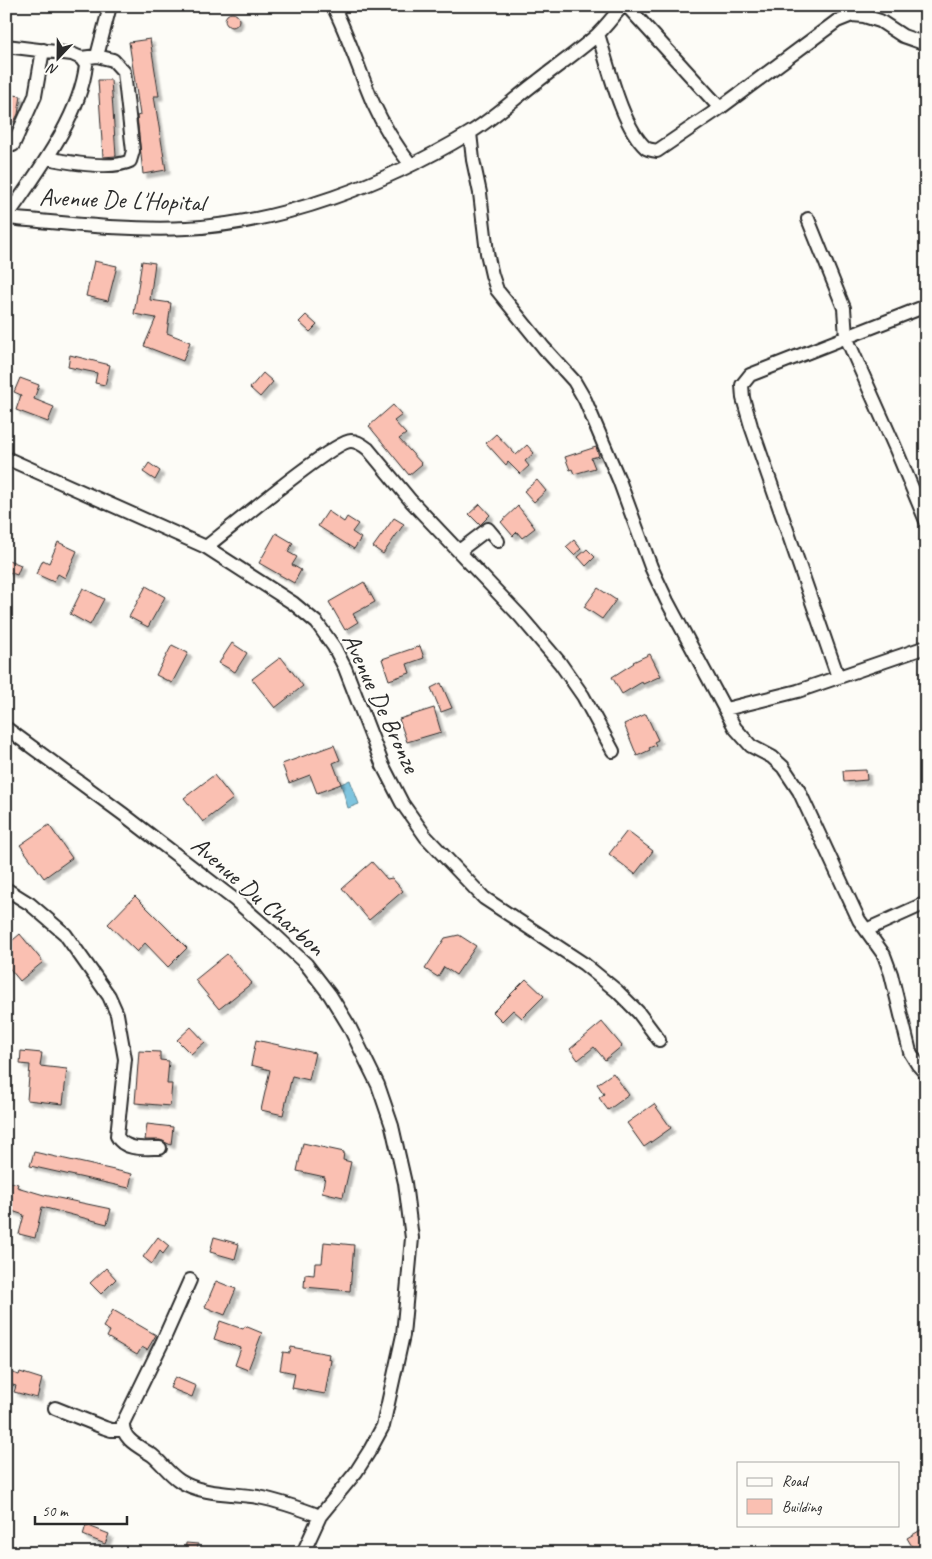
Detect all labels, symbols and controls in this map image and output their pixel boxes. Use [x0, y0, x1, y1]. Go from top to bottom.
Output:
north arrow [32, 32, 82, 82]
text: N [44, 59, 61, 79]
street label: Avenue De L'Hopital [39, 181, 210, 219]
street label: Avenue De Bronze [335, 628, 428, 780]
street label: Avenue Du Charbon [185, 829, 332, 963]
legend [737, 1462, 900, 1526]
text: Road [782, 1472, 809, 1491]
scale bar [35, 1494, 128, 1526]
text: Building [782, 1498, 822, 1517]
text: 50 m [42, 1502, 69, 1521]

